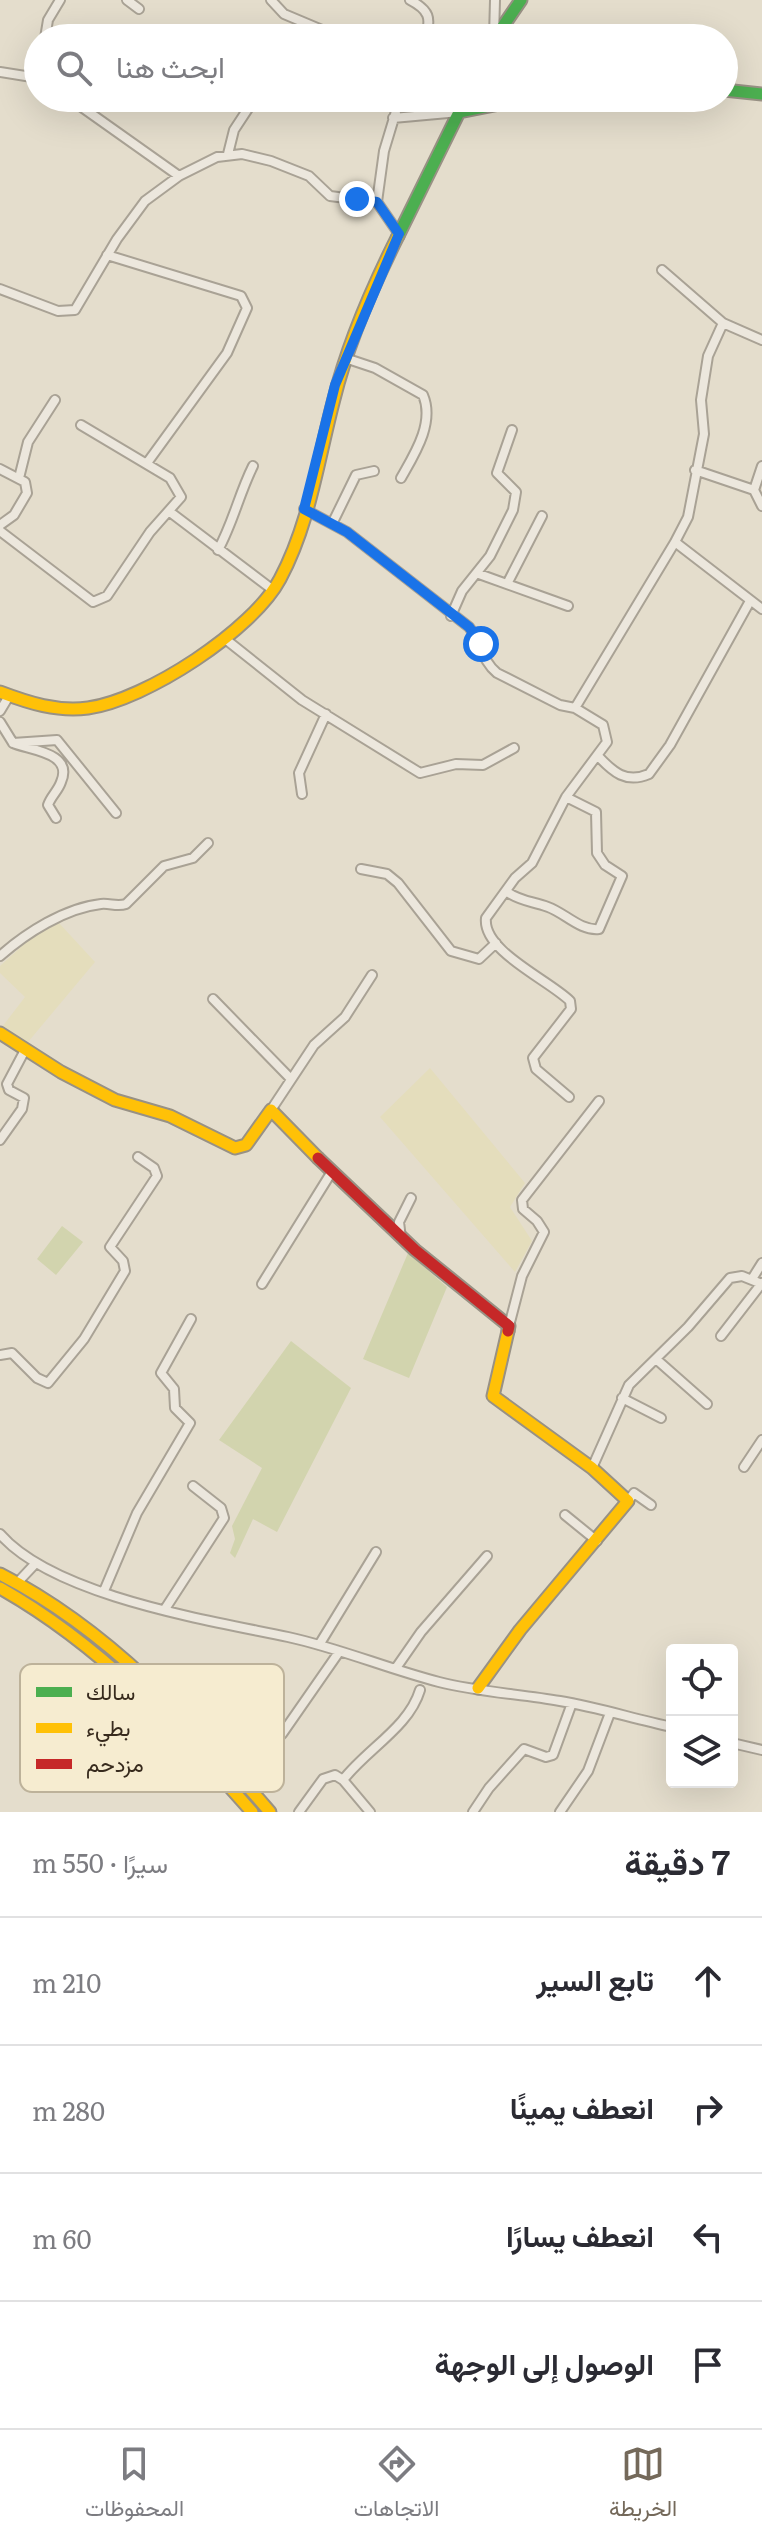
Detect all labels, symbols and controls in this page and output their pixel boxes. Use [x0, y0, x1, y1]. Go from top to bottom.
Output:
search box [24, 24, 738, 112]
text: ابحث هنا [116, 43, 225, 87]
icon: search [52, 46, 96, 90]
route end [339, 181, 375, 217]
route start [463, 626, 499, 662]
map controls [666, 1644, 738, 1788]
button: locate [666, 1644, 738, 1716]
legend [20, 1664, 284, 1792]
text: سالك [86, 1674, 135, 1707]
text: بطيء [86, 1710, 131, 1747]
button: layers [666, 1716, 738, 1788]
text: مزدحم [86, 1746, 144, 1779]
text: 7 دقيقة [625, 1835, 730, 1885]
text: سيرًا · 550 m [32, 1842, 168, 1881]
text: تابع السير [536, 1956, 654, 2000]
icon: ahead [686, 1959, 730, 2003]
text: 210 m [32, 1962, 101, 2001]
text: انعطف يمينًا [510, 2084, 654, 2128]
icon: right [686, 2087, 730, 2131]
text: 280 m [32, 2090, 105, 2129]
text: انعطف يسارًا [506, 2212, 654, 2256]
icon: left [686, 2215, 730, 2259]
text: 60 m [32, 2218, 91, 2257]
text: الوصول إلى الوجهة [435, 2340, 654, 2384]
icon: arrive [686, 2343, 730, 2387]
tab: المحفوظات [85, 2442, 184, 2528]
tab: الاتجاهات [354, 2442, 439, 2528]
tab: الخريطة [609, 2442, 677, 2528]

